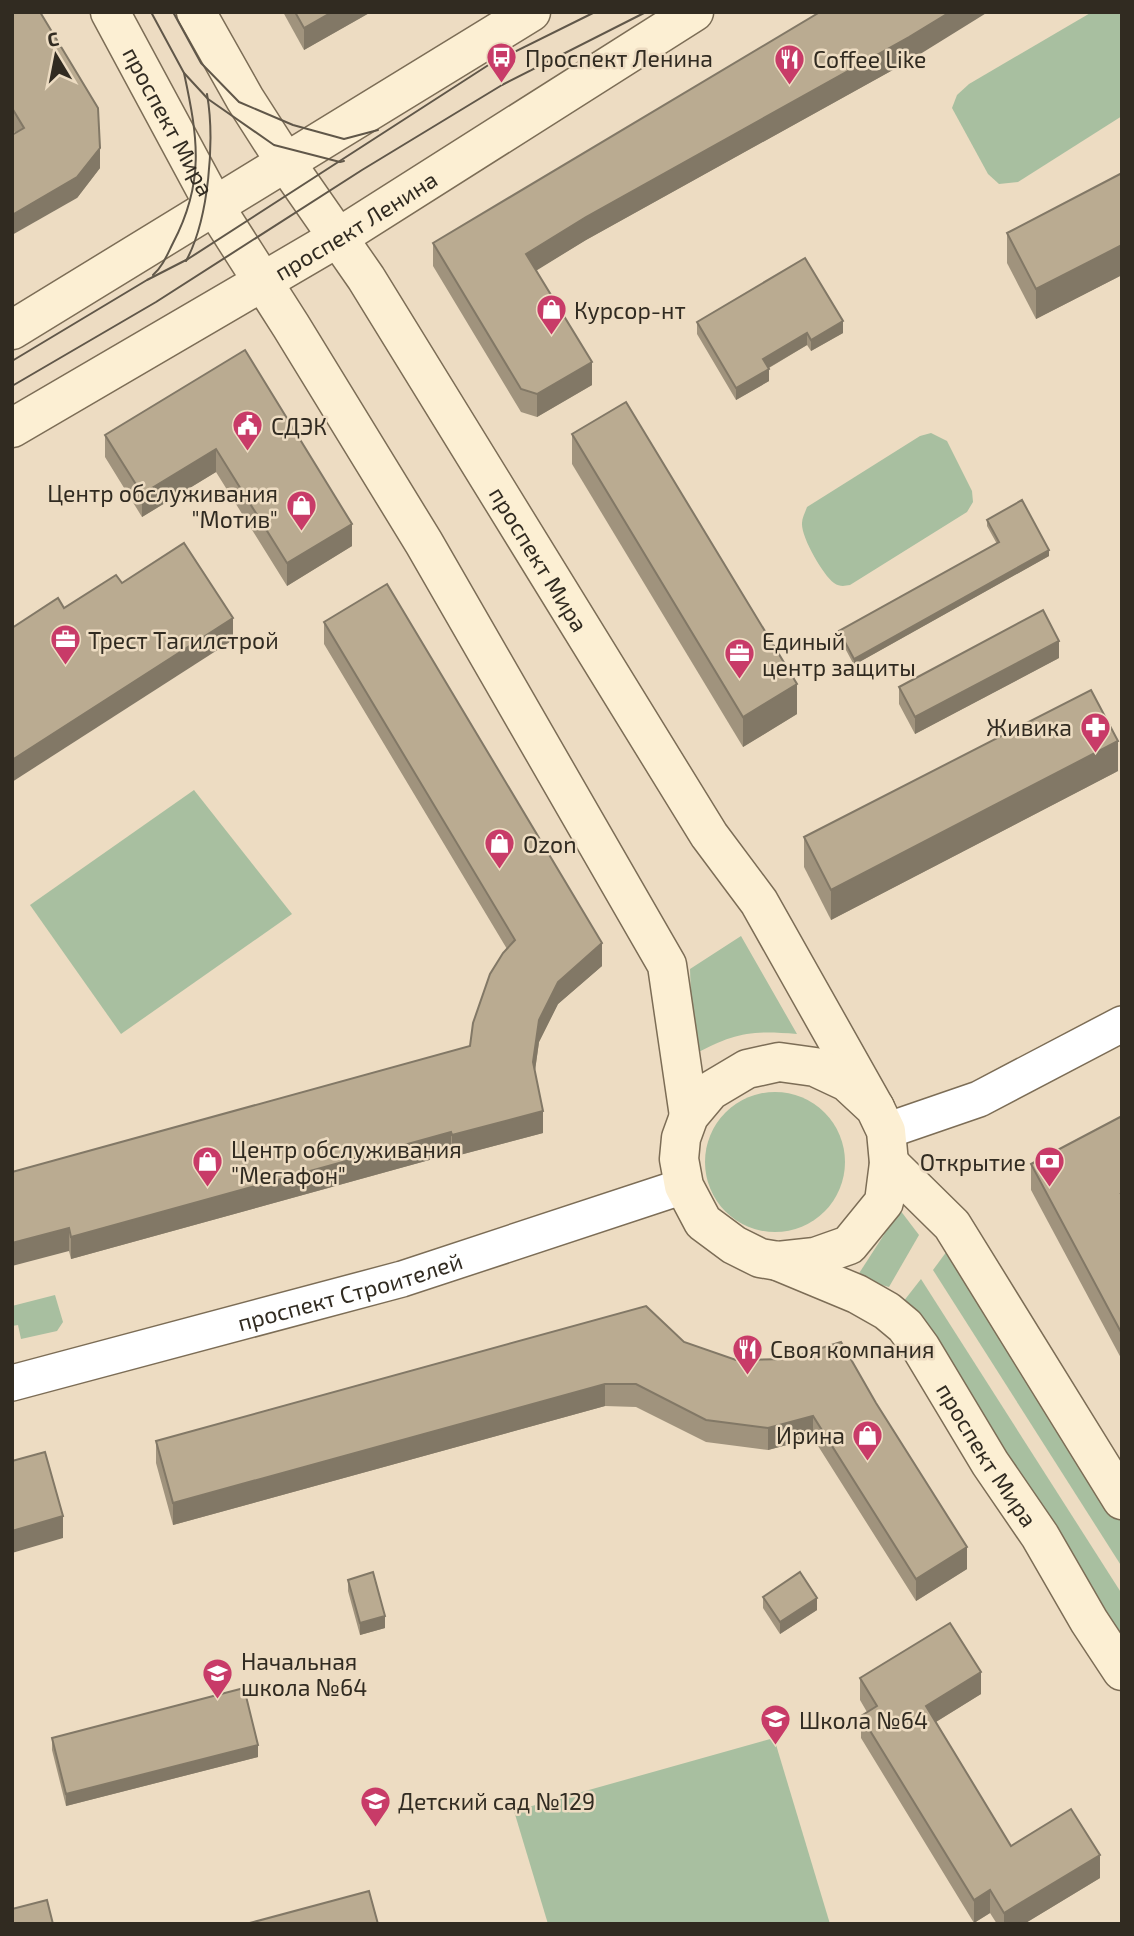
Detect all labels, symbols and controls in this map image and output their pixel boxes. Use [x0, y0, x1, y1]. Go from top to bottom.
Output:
north arrow [21, 21, 91, 91]
text: С [45, 26, 60, 51]
bus stop icon: Проспект Ленина [485, 41, 519, 85]
street label: проспект Мира [117, 42, 220, 201]
restaurant icon: Coffee Like [773, 42, 807, 86]
place label: Проспект Ленина [525, 44, 713, 72]
place label: Coffee Like [813, 45, 926, 73]
street label: проспект Ленина [269, 165, 442, 286]
shop icon: Курсор-нт [534, 293, 568, 337]
place label: Курсор-нт [574, 296, 686, 325]
public building icon: СДЭК [231, 409, 265, 453]
place label: СДЭК [271, 412, 327, 440]
place label: Центр обслуживания "Мотив" [47, 479, 278, 533]
street label: проспект Мира [484, 481, 594, 637]
shop icon: Центр обслуживания "Мотив" [284, 489, 318, 533]
office icon: Трест Тагилстрой [48, 623, 82, 667]
place label: Трест Тагилстрой [88, 626, 279, 654]
place label: Единый центр защиты [762, 627, 916, 681]
office icon: Единый центр защиты [722, 637, 756, 681]
pharmacy icon: Живика [1078, 710, 1112, 754]
place label: Живика [986, 713, 1072, 741]
shop icon: Ozon [483, 827, 517, 871]
place label: Ozon [523, 830, 577, 858]
place label: Центр обслуживания "Мегафон" [231, 1135, 462, 1189]
shop icon: Центр обслуживания "Мегафон" [191, 1145, 225, 1189]
bank icon: Открытие [1032, 1145, 1066, 1189]
place label: Открытие [920, 1148, 1026, 1176]
street label: проспект Строителей [234, 1246, 466, 1336]
restaurant icon: Своя компания [730, 1332, 764, 1376]
place label: Своя компания [770, 1335, 934, 1363]
street label: проспект Мира [931, 1378, 1043, 1532]
shop icon: Ирина [851, 1418, 885, 1462]
place label: Ирина [776, 1421, 845, 1449]
place label: Начальная школа №64 [241, 1647, 367, 1701]
school or university icon: Начальная школа №64 [201, 1657, 235, 1701]
school or university icon: Школа №64 [759, 1703, 793, 1747]
place label: Школа №64 [799, 1706, 928, 1734]
school or university icon: Детский сад №129 [358, 1784, 392, 1828]
place label: Детский сад №129 [398, 1787, 595, 1815]

